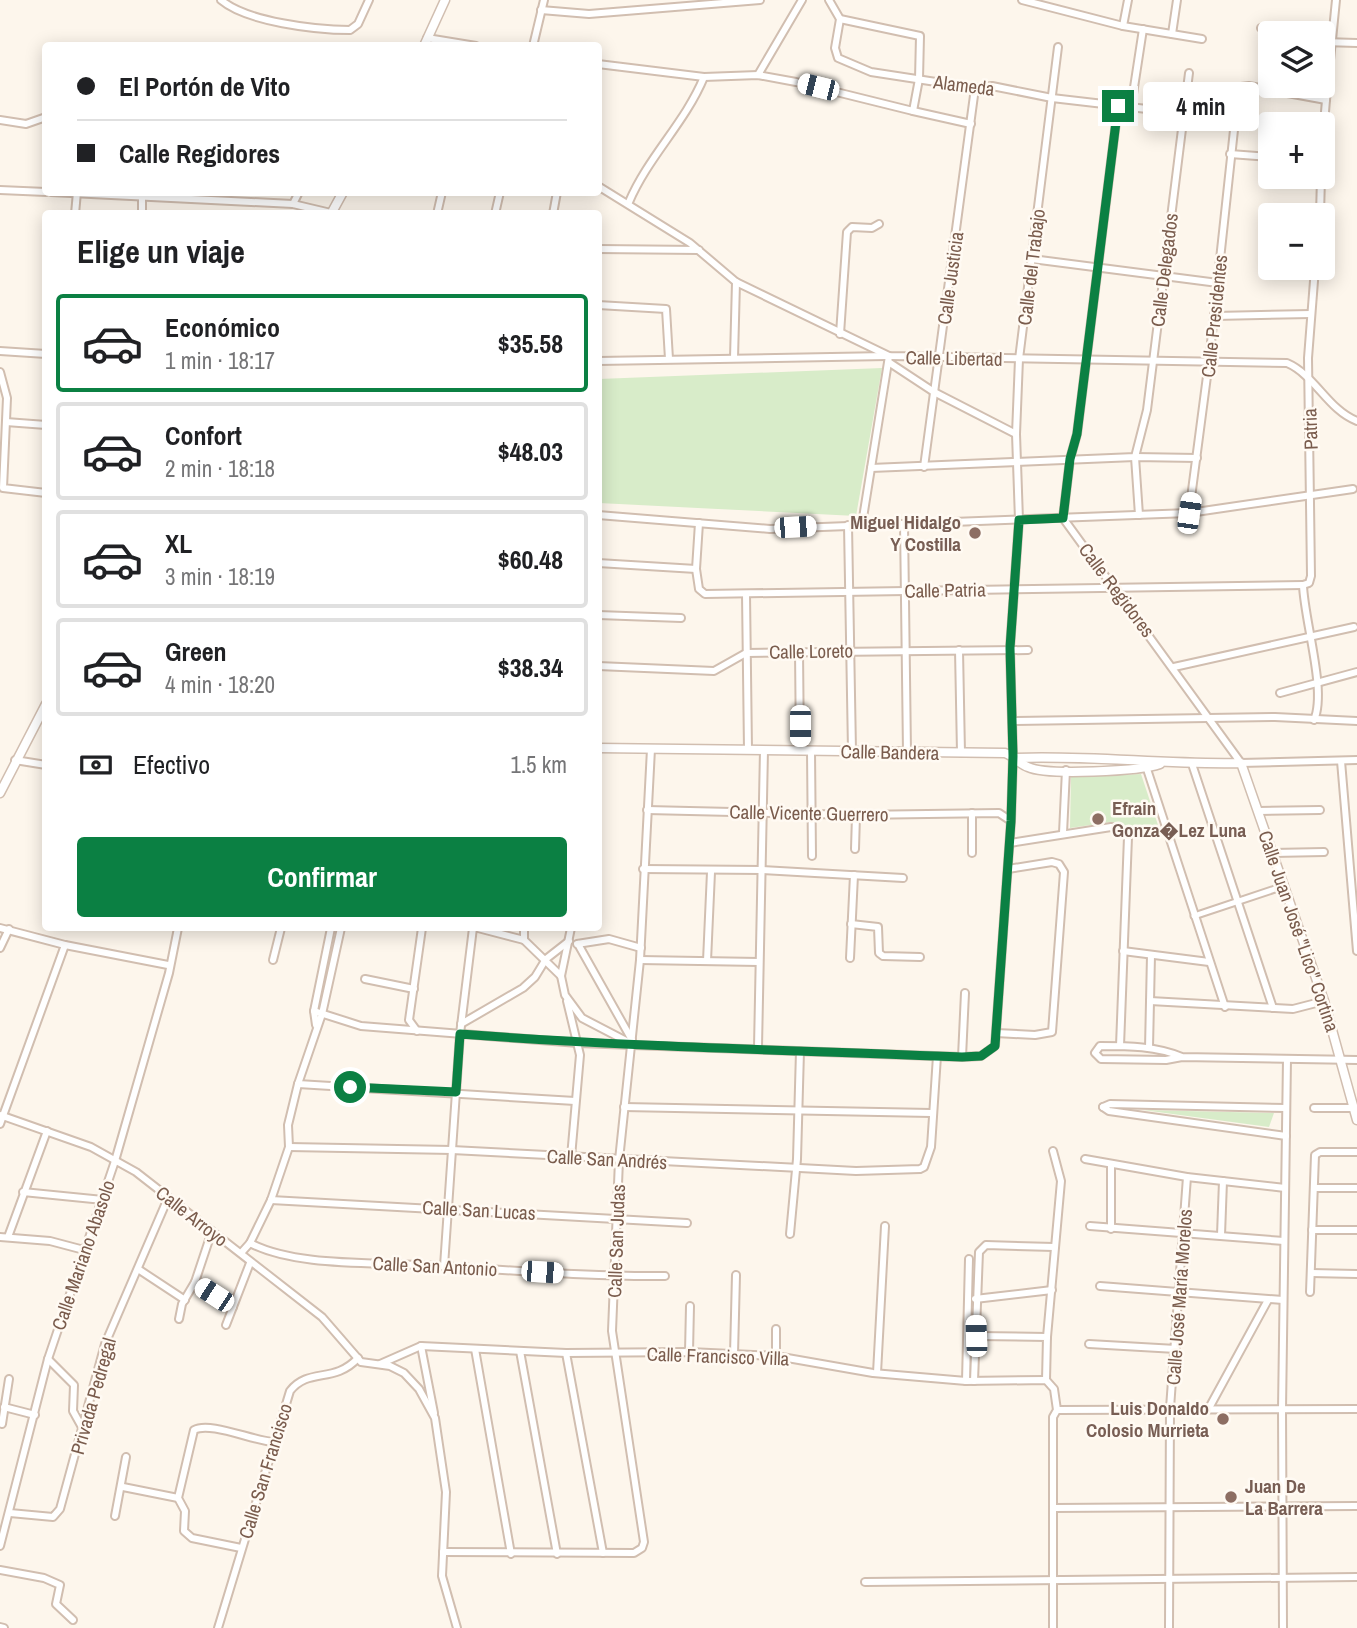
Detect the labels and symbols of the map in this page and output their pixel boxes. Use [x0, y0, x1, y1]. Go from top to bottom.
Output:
street label: Alameda [931, 68, 996, 102]
car [796, 72, 841, 102]
callout: 4 min [1142, 82, 1258, 130]
route end [1102, 90, 1134, 122]
street label: Calle del Trabajo [1011, 207, 1051, 327]
street label: Calle Delegados [1144, 211, 1184, 328]
street label: Calle Justicia [931, 230, 969, 326]
street label: Calle Presidentes [1195, 253, 1233, 379]
street label: Calle Libertad [905, 344, 1003, 372]
street label: Patria [1296, 407, 1324, 450]
car [1176, 491, 1203, 535]
place label: Miguel Hidalgo Y Costilla [850, 509, 961, 557]
car [774, 515, 817, 539]
marker: Miguel Hidalgo Y Costilla [967, 525, 983, 541]
street label: Calle Regidores [1073, 538, 1161, 643]
street label: Calle Patria [904, 576, 986, 604]
street label: Calle Loreto [769, 637, 853, 665]
car [790, 705, 811, 747]
street label: Calle Bandera [840, 738, 940, 766]
place label: Efrain Gonza�Lez Luna [1112, 795, 1246, 843]
street label: Calle Vicente Guerrero [729, 799, 889, 827]
marker: Efrain Gonza�Lez Luna [1090, 811, 1106, 827]
street label: Calle Juan José "Lico" Cortina [1252, 827, 1346, 1035]
route start [334, 1071, 366, 1103]
street label: Calle San Andrés [546, 1143, 668, 1175]
street label: Calle Mariano Abasolo [45, 1177, 121, 1333]
street label: Calle Arroyo [151, 1180, 233, 1252]
street label: Calle San Judas [601, 1184, 631, 1298]
street label: Calle San Lucas [422, 1194, 537, 1226]
street label: Calle José María Morelos [1160, 1208, 1198, 1386]
street label: Calle San Antonio [372, 1250, 498, 1282]
car [521, 1260, 564, 1284]
car [191, 1275, 238, 1315]
car [965, 1315, 988, 1357]
street label: Privada Pedregal [64, 1335, 122, 1457]
street label: Calle Francisco Villa [646, 1341, 790, 1371]
place label: Luis Donaldo Colosio Murrieta [1086, 1395, 1209, 1443]
street label: Calle San Francisco [232, 1400, 298, 1542]
marker: Luis Donaldo Colosio Murrieta [1215, 1411, 1231, 1427]
place label: Juan De La Barrera [1245, 1473, 1323, 1521]
marker: Juan De La Barrera [1223, 1489, 1239, 1505]

